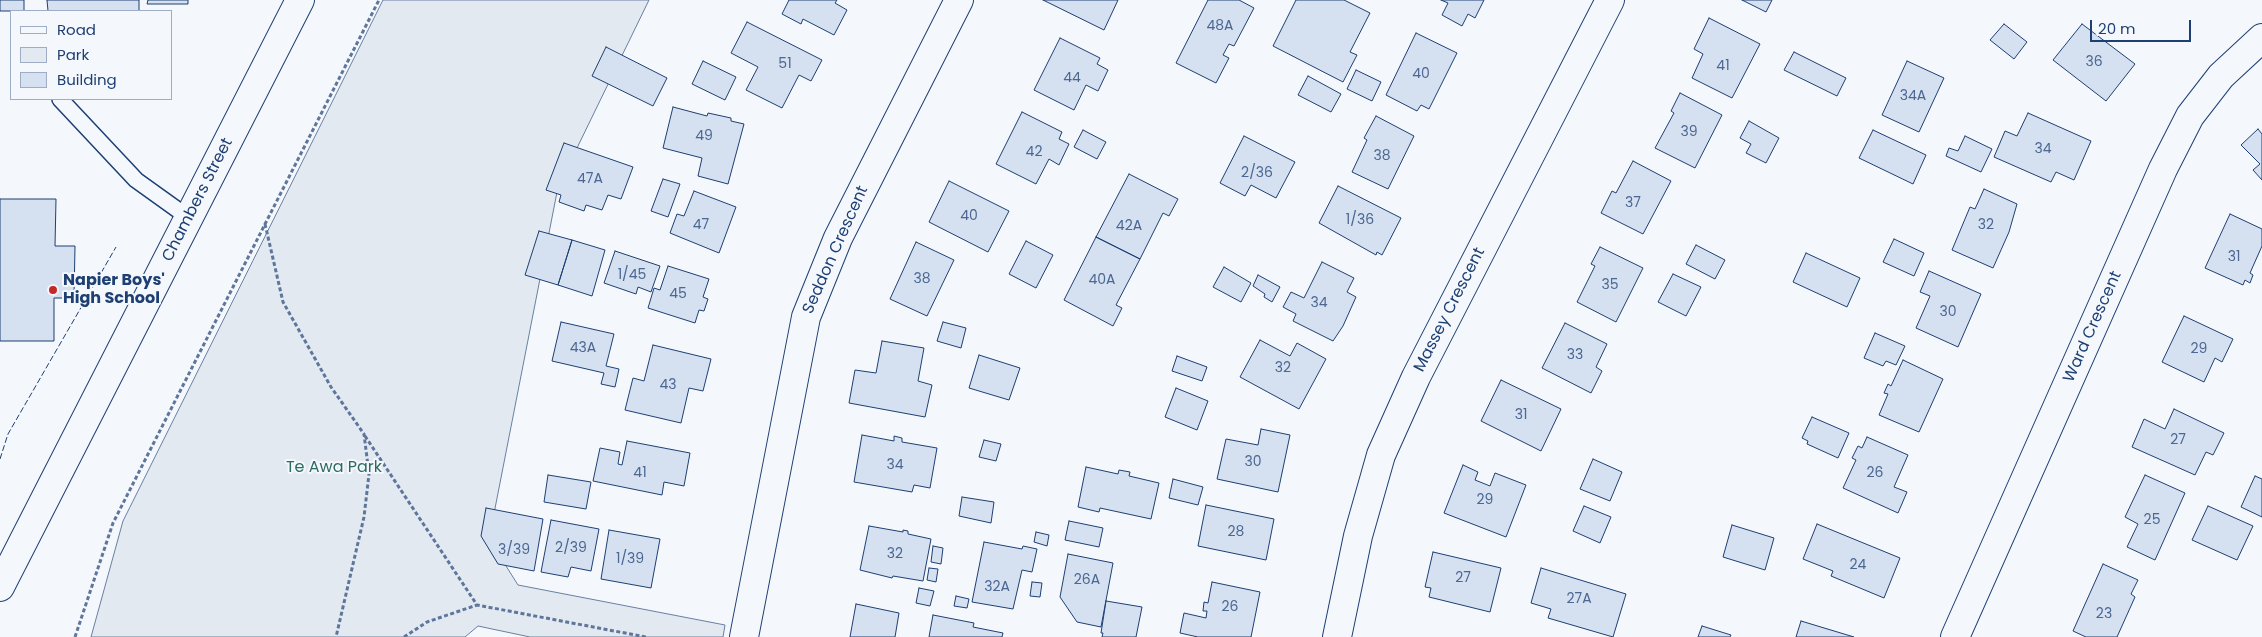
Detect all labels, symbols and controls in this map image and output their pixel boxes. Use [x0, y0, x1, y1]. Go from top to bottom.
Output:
legend [10, 10, 172, 100]
scale bar [2092, 10, 2193, 42]
house number: 48A [1206, 18, 1234, 34]
text: 20 m [2098, 18, 2136, 39]
text: Road [57, 19, 96, 40]
text: Park [57, 44, 89, 65]
house number: 36 [2085, 54, 2103, 70]
house number: 51 [778, 56, 792, 72]
house number: 41 [1716, 58, 1730, 74]
house number: 40 [1412, 66, 1430, 82]
text: Building [57, 69, 117, 90]
house number: 44 [1063, 70, 1081, 86]
house number: 34A [1900, 88, 1926, 104]
house number: 39 [1680, 124, 1698, 140]
house number: 49 [695, 128, 713, 144]
street label: Chambers Street [159, 135, 237, 265]
house number: 34 [2034, 141, 2052, 157]
house number: 42 [1026, 144, 1042, 160]
house number: 38 [1373, 148, 1391, 164]
house number: 2/36 [1241, 165, 1273, 181]
house number: 47A [577, 171, 603, 187]
street label: Seddon Crescent [799, 183, 873, 317]
house number: 37 [1625, 195, 1641, 211]
house number: 40 [960, 208, 978, 224]
house number: 1/36 [1346, 212, 1374, 228]
house number: 47 [693, 217, 709, 233]
house number: 32 [1978, 217, 1994, 233]
house number: 42A [1116, 218, 1142, 234]
street label: Massey Crescent [1410, 245, 1490, 375]
house number: 31 [2228, 249, 2240, 265]
house number: 1/45 [618, 267, 646, 283]
street label: Ward Crescent [2060, 268, 2126, 386]
place label: Napier Boys' High School [63, 271, 165, 309]
house number: 38 [913, 271, 931, 287]
house number: 40A [1088, 272, 1116, 288]
house number: 35 [1601, 277, 1619, 293]
marker: Napier Boys' High School [47, 284, 59, 296]
house number: 45 [669, 286, 687, 302]
house number: 34 [1310, 295, 1328, 311]
house number: 30 [1939, 304, 1957, 320]
house number: 43A [570, 340, 596, 356]
house number: 29 [2191, 341, 2207, 357]
house number: 33 [1567, 347, 1583, 363]
house number: 32 [1275, 360, 1291, 376]
house number: 43 [659, 377, 677, 393]
house number: 31 [1515, 407, 1527, 423]
house number: 27 [2170, 432, 2186, 448]
house number: 30 [1244, 454, 1262, 470]
house number: 34 [886, 457, 904, 473]
park label: Te Awa Park [286, 458, 382, 478]
house number: 41 [633, 465, 647, 481]
house number: 26 [1867, 465, 1883, 481]
house number: 29 [1477, 492, 1493, 508]
house number: 25 [2144, 512, 2160, 528]
house number: 28 [1228, 524, 1244, 540]
house number: 2/39 [555, 540, 587, 556]
house number: 3/39 [498, 542, 530, 558]
house number: 32 [887, 546, 903, 562]
house number: 1/39 [616, 551, 644, 567]
house number: 24 [1850, 557, 1866, 573]
house number: 27 [1455, 570, 1471, 586]
house number: 26A [1074, 572, 1100, 588]
house number: 32A [984, 579, 1010, 595]
house number: 27A [1566, 591, 1592, 607]
house number: 26 [1222, 599, 1238, 615]
house number: 23 [2096, 606, 2112, 622]

